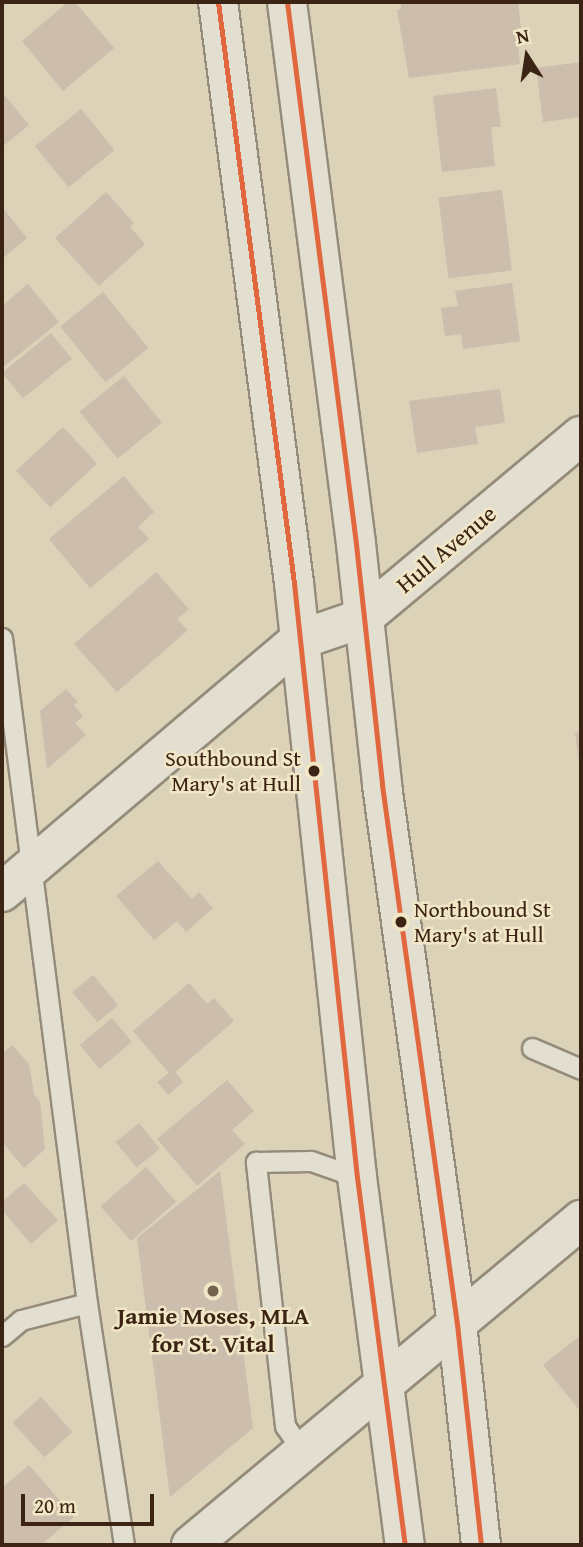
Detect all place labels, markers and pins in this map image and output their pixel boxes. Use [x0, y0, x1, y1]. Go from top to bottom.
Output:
place label: Southbound St Mary's at Hull [165, 745, 301, 796]
marker: Southbound St Mary's at Hull [307, 764, 321, 778]
place label: Northbound St Mary's at Hull [414, 896, 551, 948]
marker: Northbound St Mary's at Hull [394, 915, 408, 929]
marker: Jamie Moses, MLA for St. Vital [205, 1283, 221, 1299]
place label: Jamie Moses, MLA for St. Vital [117, 1302, 309, 1358]

